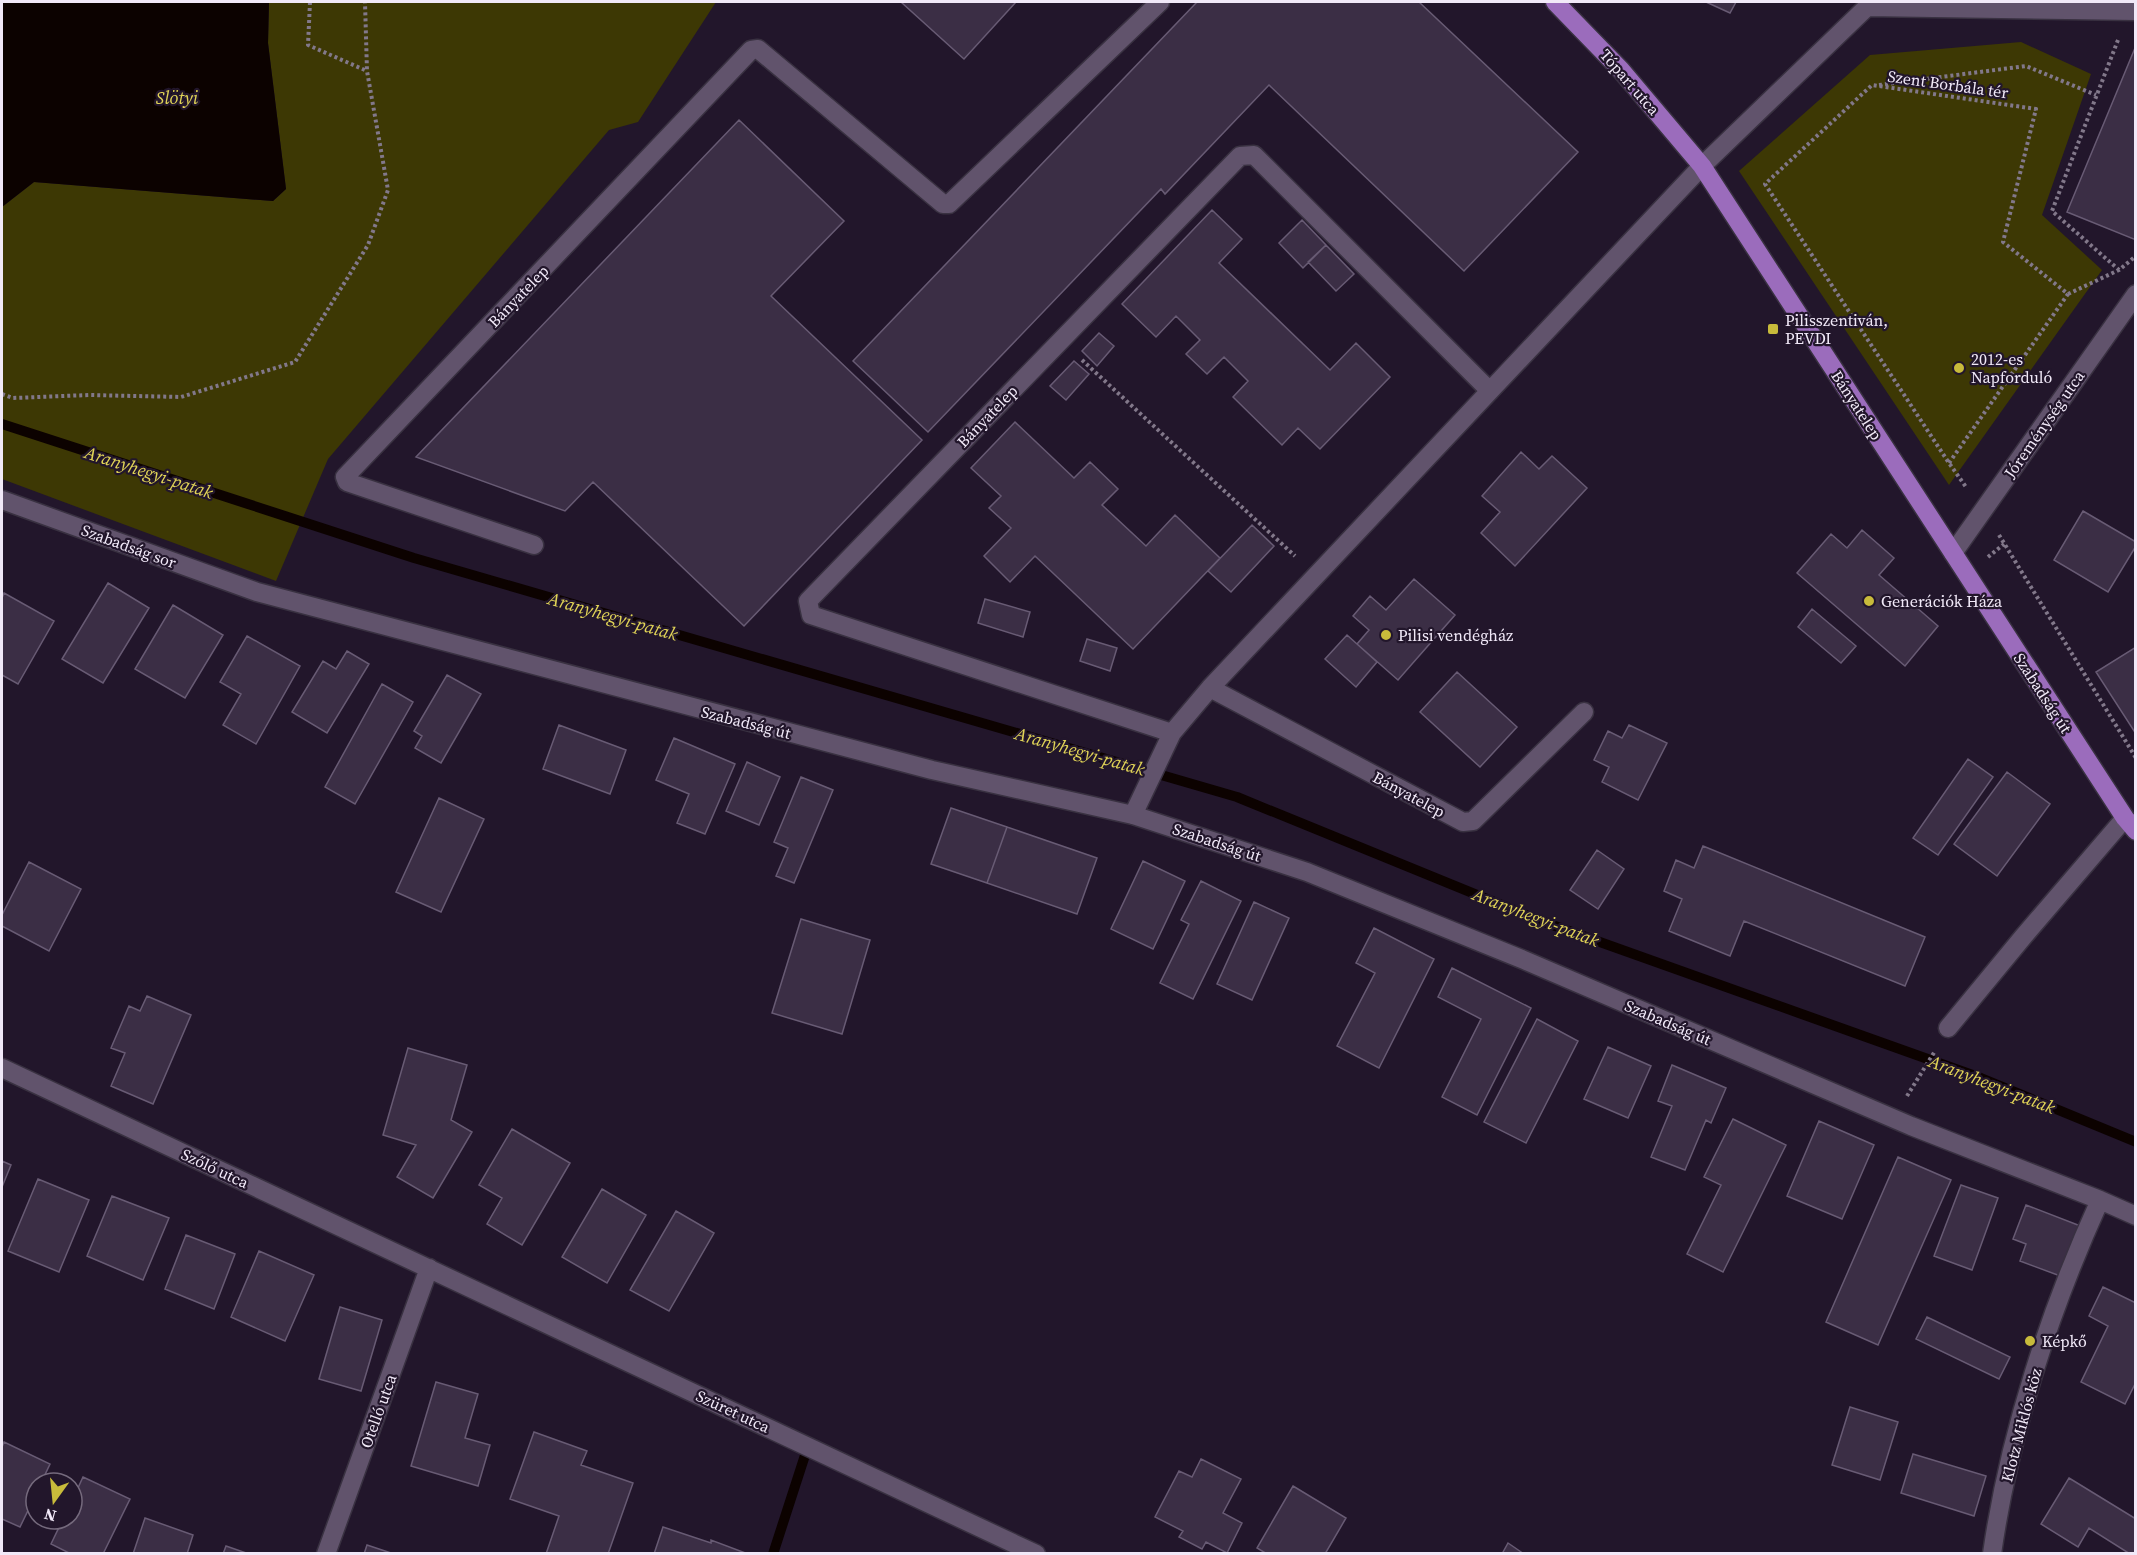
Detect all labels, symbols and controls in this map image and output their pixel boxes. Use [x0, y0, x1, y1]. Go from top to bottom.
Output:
street label: Tópart utca [1595, 44, 1665, 120]
street label: Szent Borbála tér [1886, 65, 2010, 103]
water label: Slötyi [156, 85, 199, 110]
street label: Bányatelep [483, 260, 553, 332]
place label: Pilisszentiván, PEVDI [1785, 309, 1888, 349]
marker: Pilisszentiván, PEVDI [1766, 322, 1780, 336]
place label: 2012-es Napforduló [1971, 348, 2053, 388]
marker: 2012-es Napforduló [1952, 361, 1966, 375]
street label: Jóreménység utca [1998, 365, 2090, 483]
street label: Bányatelep [1826, 366, 1888, 444]
street label: Bányatelep [952, 380, 1022, 452]
water label: Aranyhegyi-patak [81, 439, 217, 505]
street label: Szabadság sor [78, 519, 180, 573]
water label: Aranyhegyi-patak [544, 585, 681, 647]
place label: Generációk Háza [1881, 590, 2003, 612]
marker: Generációk Háza [1862, 594, 1876, 608]
place label: Pilisi vendégház [1398, 624, 1513, 646]
marker: Pilisi vendégház [1379, 628, 1393, 642]
street label: Szabadság út [2009, 649, 2078, 738]
street label: Szabadság út [699, 700, 794, 744]
water label: Aranyhegyi-patak [1011, 720, 1148, 782]
street label: Bányatelep [1369, 766, 1449, 822]
street label: Szabadság út [1170, 817, 1265, 867]
water label: Aranyhegyi-patak [1468, 881, 1603, 953]
street label: Szabadság út [1622, 994, 1715, 1050]
water label: Aranyhegyi-patak [1924, 1048, 2059, 1120]
street label: Szőlő utca [178, 1143, 253, 1194]
place label: Képkő [2042, 1330, 2087, 1352]
marker: Képkő [2023, 1334, 2037, 1348]
street label: Klotz Miklós köz [1995, 1366, 2047, 1484]
street label: Otelló utca [354, 1370, 402, 1451]
street label: Szüret utca [693, 1384, 774, 1438]
north arrow [24, 1471, 84, 1531]
text: N [41, 1503, 59, 1528]

